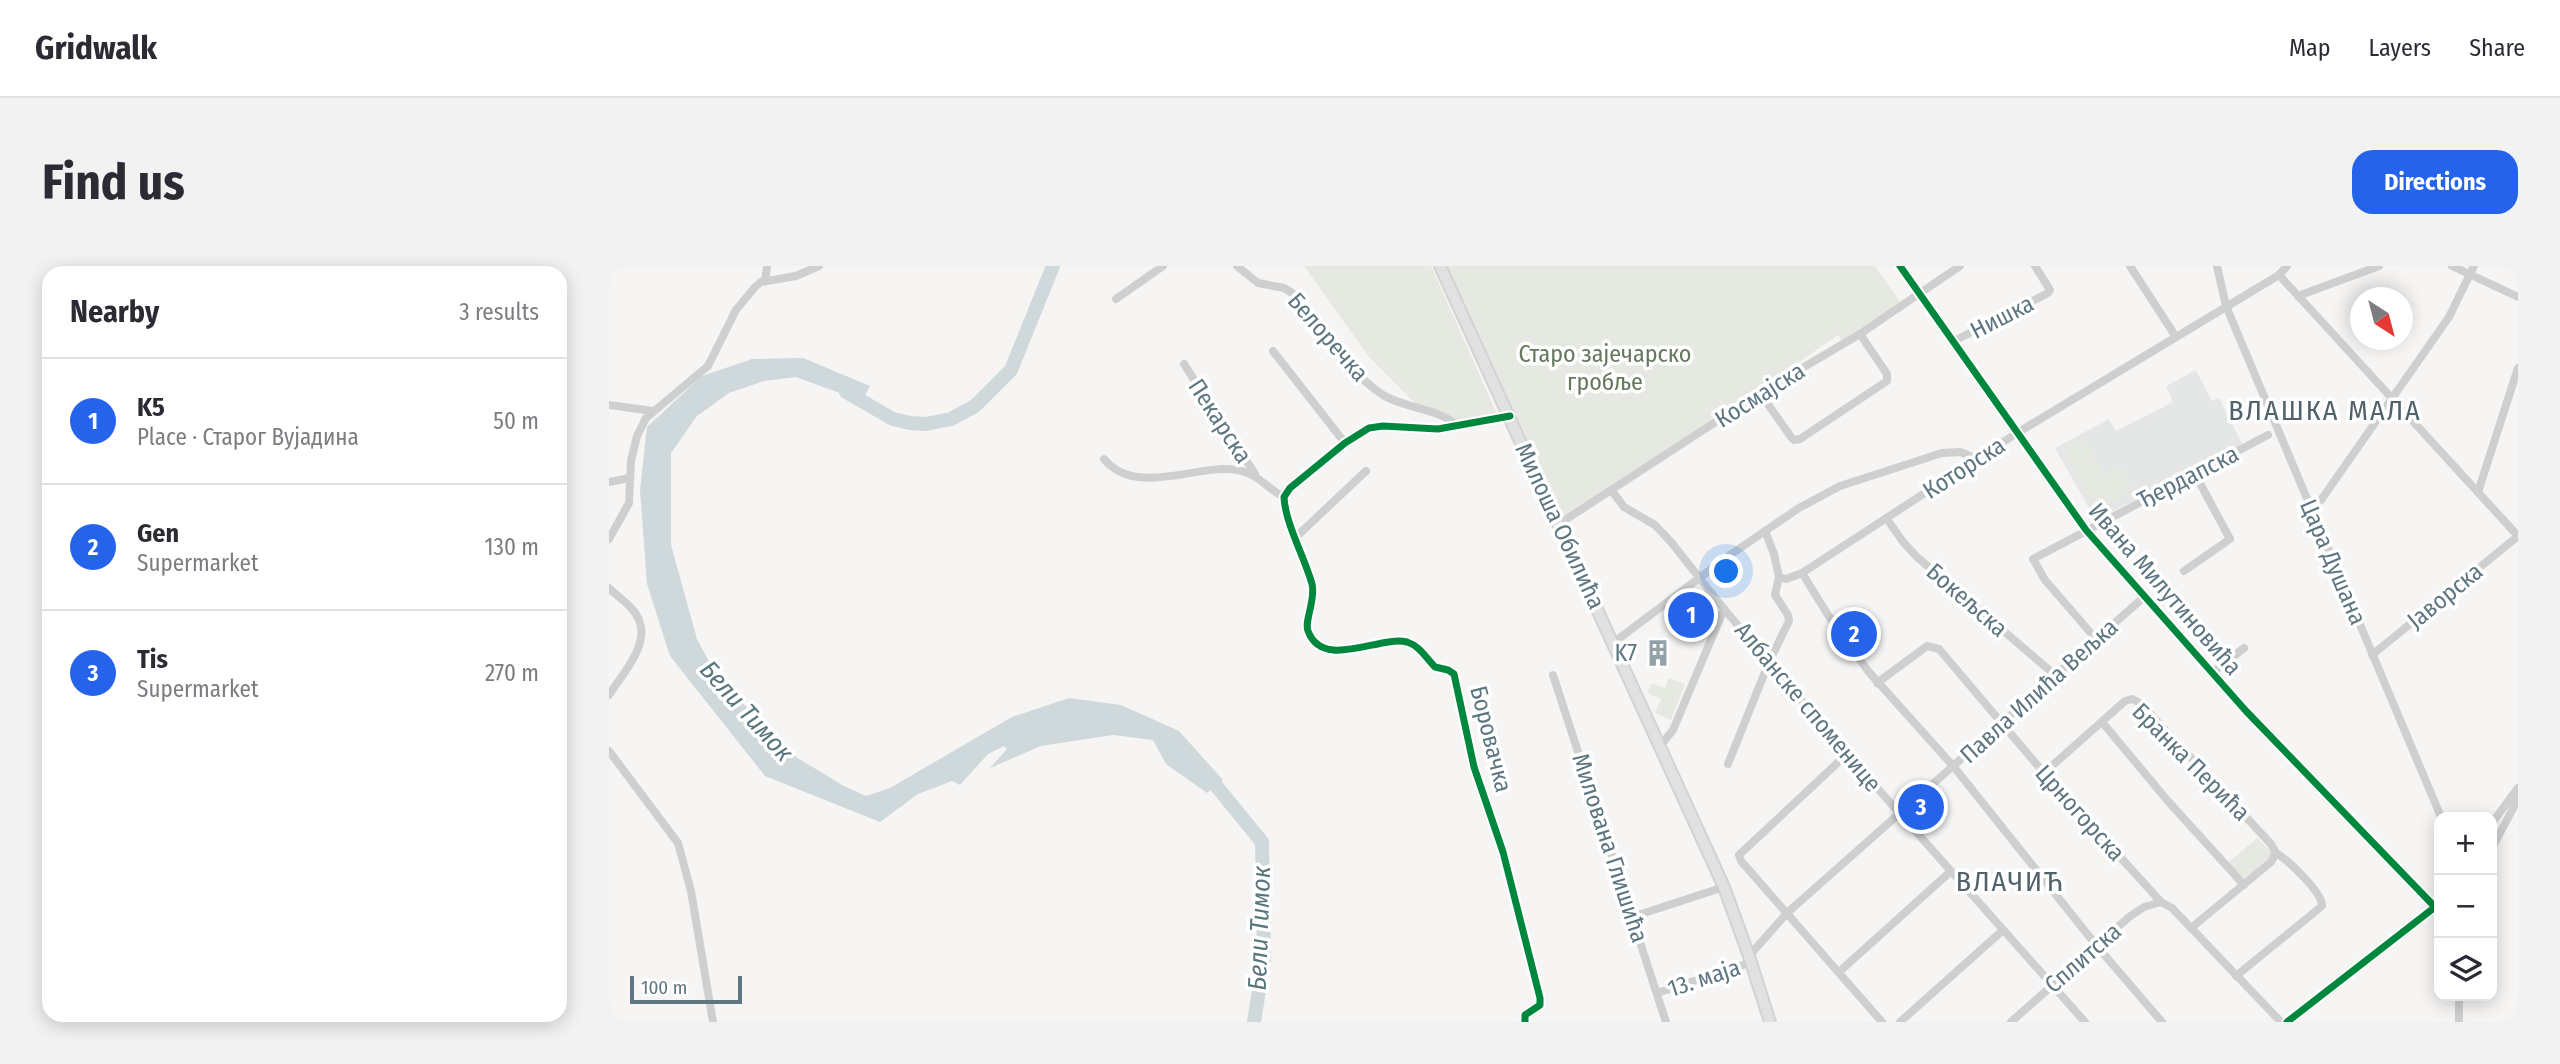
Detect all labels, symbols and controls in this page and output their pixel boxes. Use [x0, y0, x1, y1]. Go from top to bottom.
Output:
text: Gridwalk [35, 28, 157, 68]
text: Map [2289, 34, 2331, 62]
text: Layers [2369, 34, 2431, 62]
text: Share [2469, 34, 2525, 62]
button: Directions [2352, 150, 2518, 214]
text: Find us [42, 153, 185, 212]
street label: Белоречка [1282, 287, 1374, 387]
north arrow [2350, 287, 2413, 350]
street label: Нишка [1966, 289, 2038, 345]
text: Nearby [70, 294, 159, 330]
text: 3 results [459, 298, 539, 326]
park label: Старо зајечарско гробље [1519, 340, 1691, 396]
street label: Космајска [1710, 357, 1810, 433]
street label: Пекарска [1182, 374, 1258, 468]
text: K5 [137, 392, 165, 423]
district label: ВЛАШКА МАЛА [2228, 394, 2422, 427]
text: 1 [88, 407, 98, 435]
text: 50 m [493, 407, 539, 435]
text: Place · Старог Вујадина [137, 423, 359, 451]
street label: Которска [1918, 431, 2010, 505]
street label: Милоша Обилића [1509, 439, 1611, 613]
street label: Ђердапска [2133, 440, 2243, 514]
street label: Цара Душана [2294, 495, 2372, 629]
street label: Ивана Милутиновића [2083, 497, 2247, 681]
text: Gen [137, 518, 179, 549]
text: 2 [88, 533, 98, 561]
text: 130 m [485, 533, 539, 561]
text: Supermarket [137, 549, 258, 577]
your location [1709, 554, 1743, 588]
street label: Бокељска [1921, 557, 2013, 643]
street label: Јаворска [2402, 557, 2488, 635]
pin: 1 [1668, 589, 1714, 641]
pin: 2 [1831, 608, 1877, 660]
street label: Павла Илића Вељка [1954, 613, 2124, 769]
street label: Албанске споменице [1729, 617, 1887, 797]
building icon: K7 [1643, 638, 1673, 668]
place label: K7 [1615, 639, 1637, 667]
text: Tis [137, 644, 168, 675]
water label: Бели Тимок [693, 655, 800, 768]
text: 3 [88, 659, 98, 687]
text: 270 m [485, 659, 539, 687]
text: Supermarket [137, 675, 258, 703]
street label: Боровачка [1464, 683, 1518, 795]
street label: Бранка Перића [2126, 697, 2256, 827]
street label: Милована Глишића [1566, 750, 1654, 946]
street label: Црногорска [2030, 759, 2130, 867]
pin: 3 [1898, 781, 1944, 833]
map controls [2434, 812, 2497, 1001]
button: + [2434, 812, 2497, 875]
water label: Бели Тимок [1242, 865, 1277, 991]
district label: ВЛАЧИЋ [1956, 865, 2064, 898]
button: − [2434, 875, 2497, 938]
street label: Сплитска [2039, 917, 2127, 999]
button: layers [2434, 938, 2497, 1001]
street label: 13. маја [1664, 953, 1744, 1003]
scale bar [630, 973, 742, 1005]
text: 100 m [641, 976, 687, 999]

